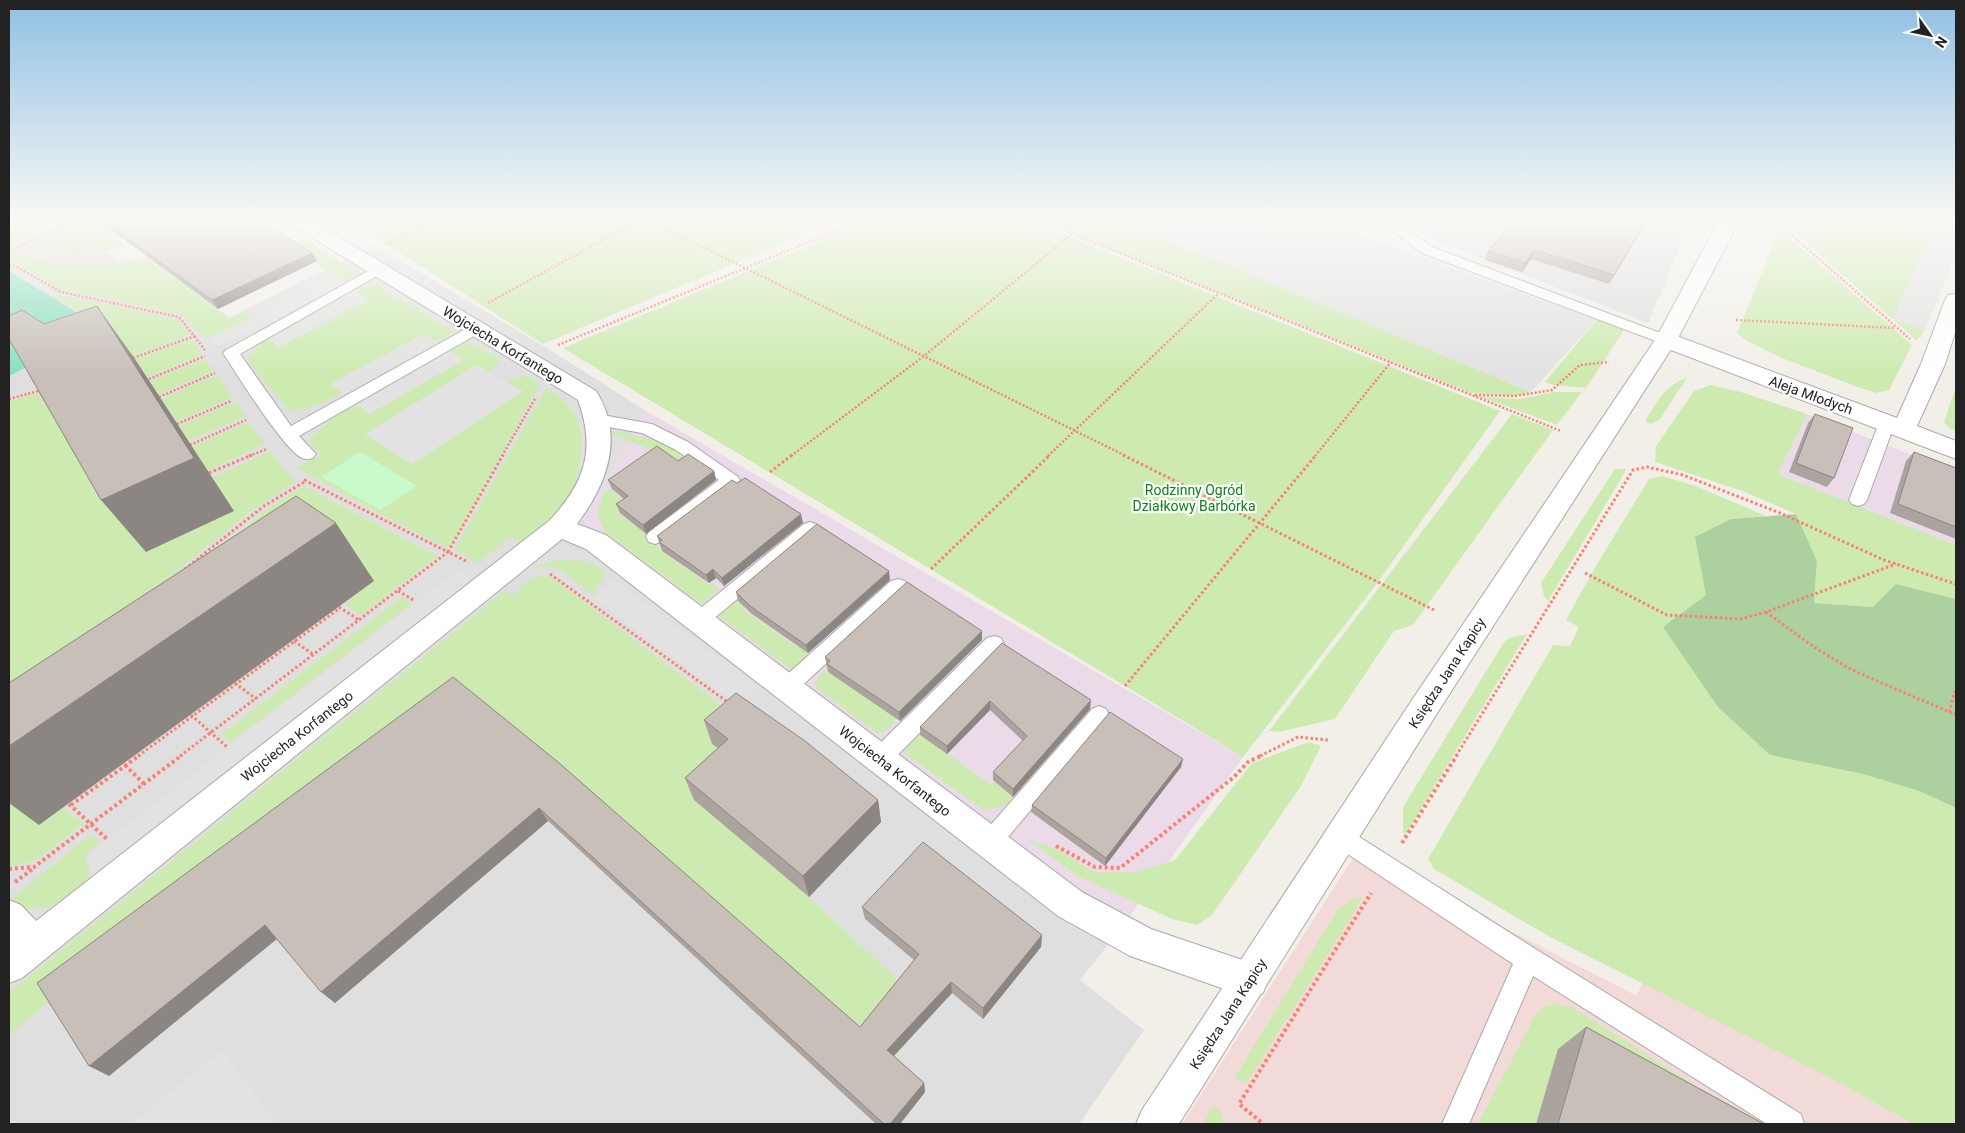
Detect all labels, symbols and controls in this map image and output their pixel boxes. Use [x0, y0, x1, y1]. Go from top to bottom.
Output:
north arrow [1905, 10, 1955, 60]
text: N [1931, 34, 1950, 51]
street label: Wojciecha Korfantego [440, 303, 566, 387]
street label: Aleja Młodych [1767, 372, 1855, 418]
park label: Rodzinny Ogród Działkowy Barbórka [1132, 482, 1256, 514]
street label: Księdza Jana Kapicy [1405, 614, 1489, 731]
street label: Wojciecha Korfantego [238, 687, 356, 785]
street label: Wojciecha Korfantego [836, 722, 954, 820]
street label: Księdza Jana Kapicy [1186, 955, 1270, 1072]

